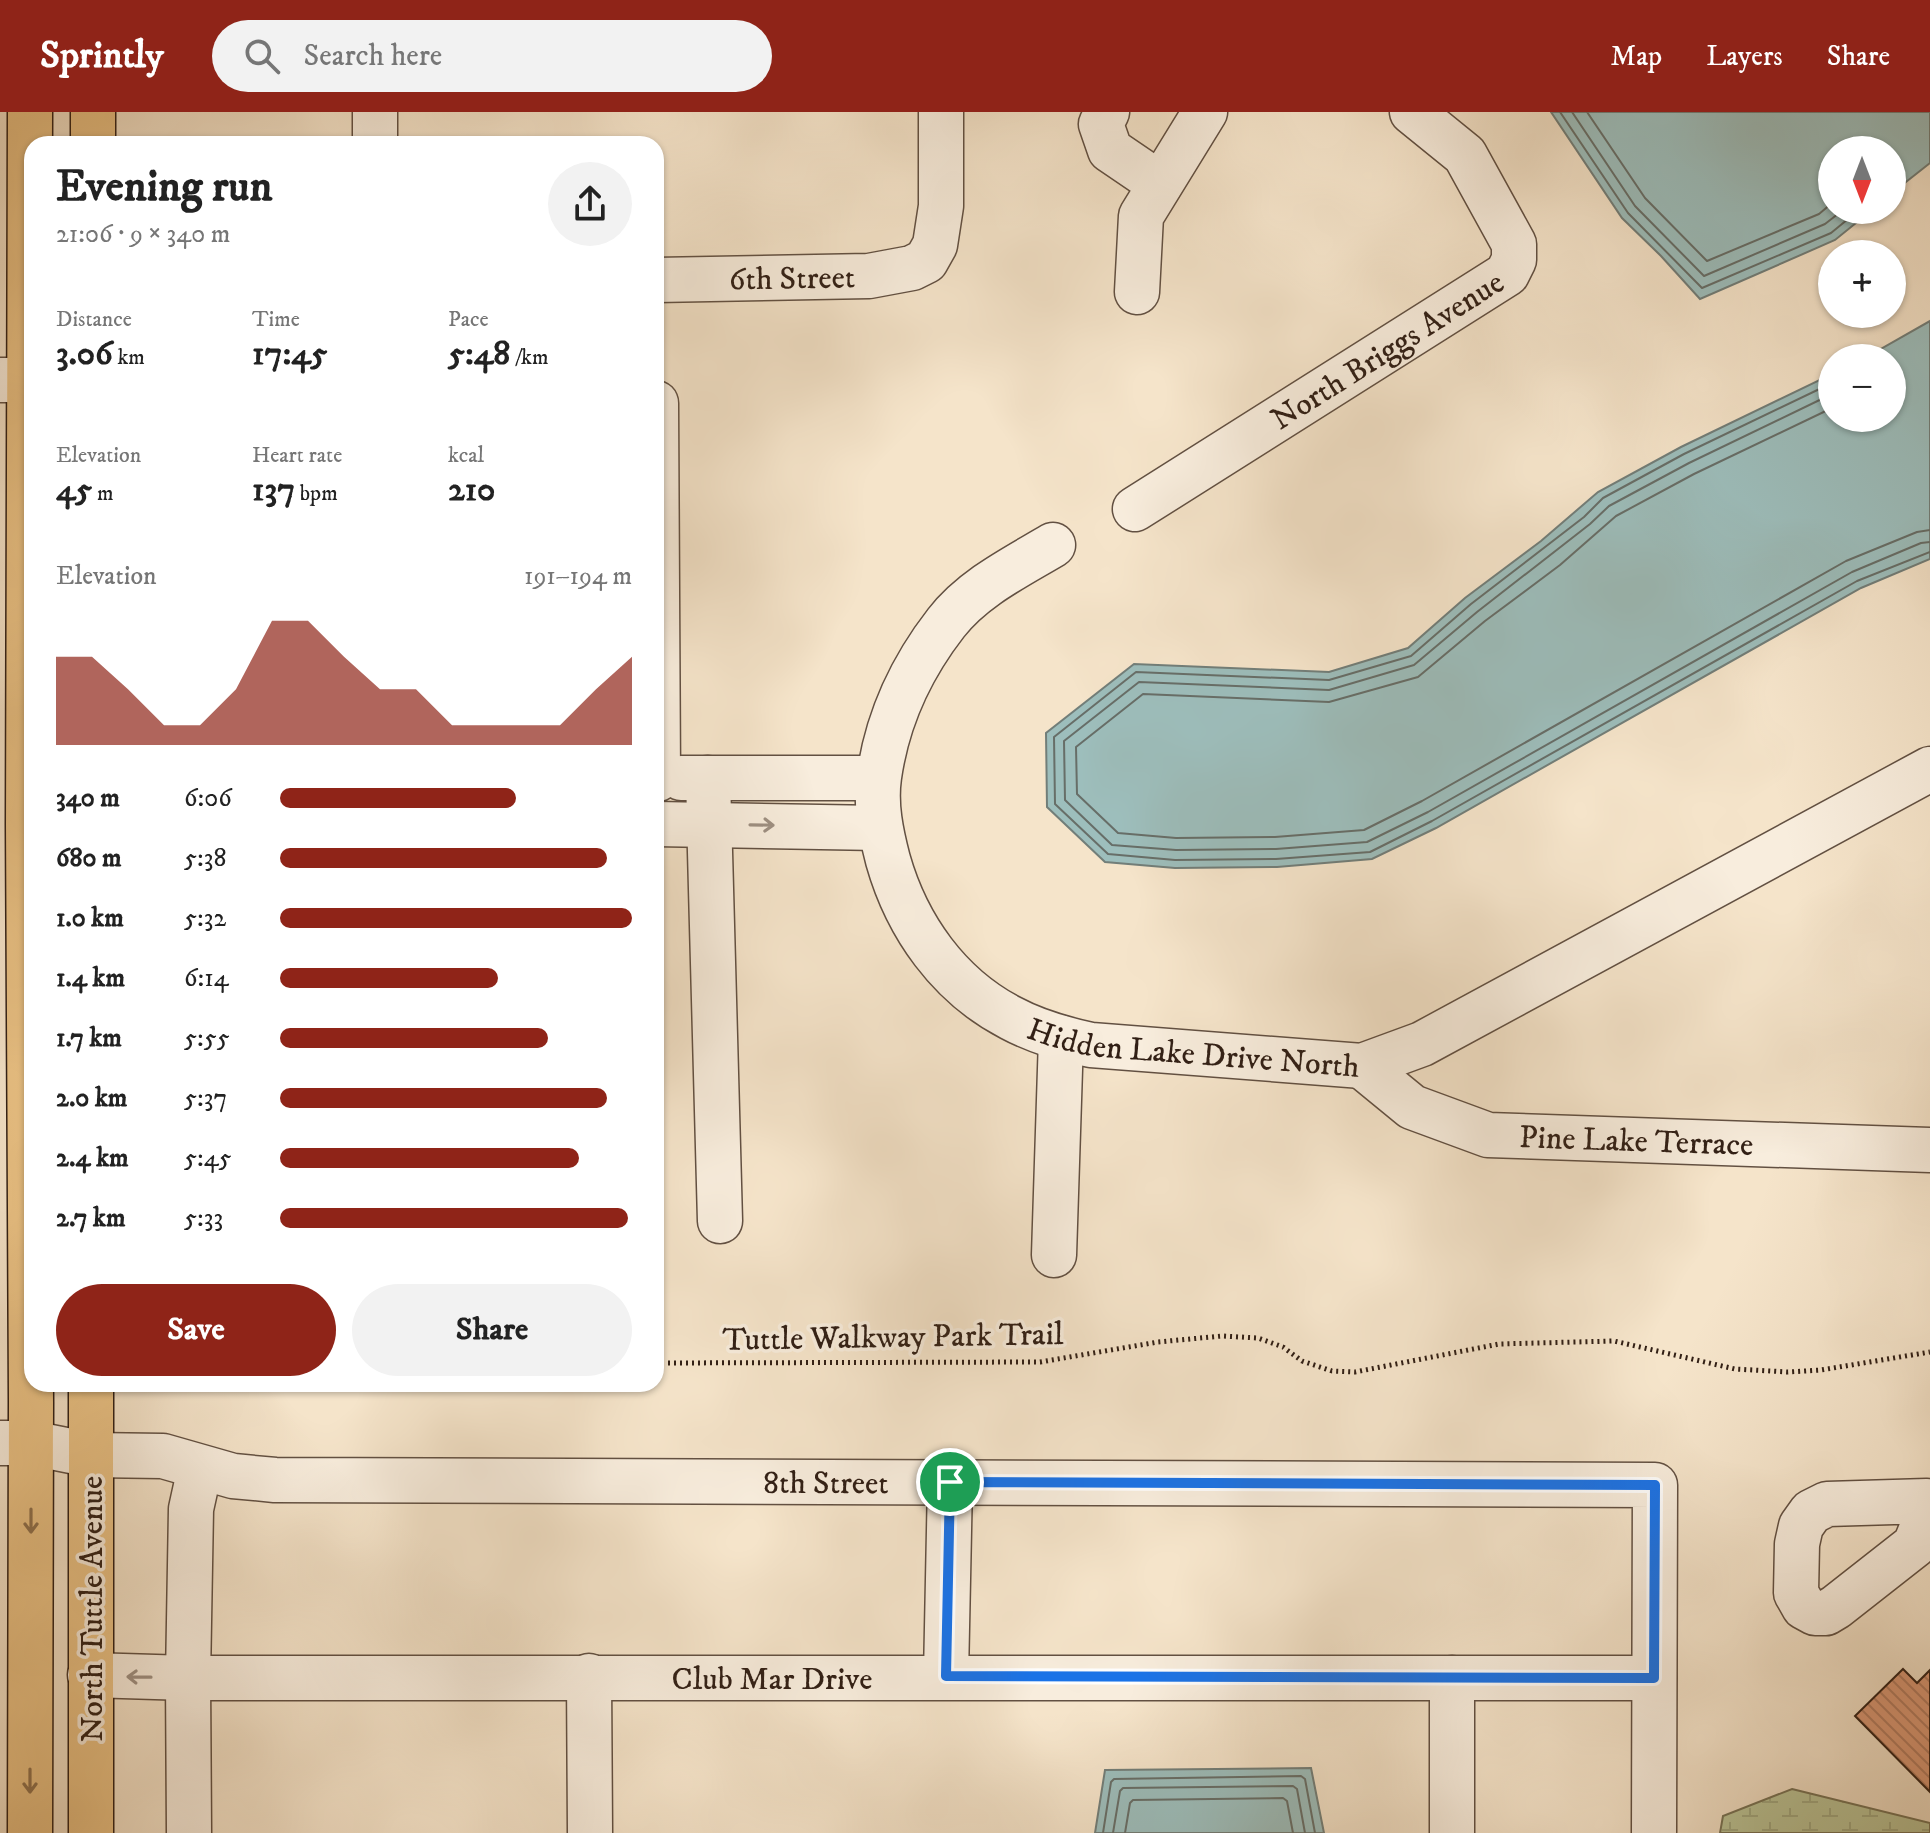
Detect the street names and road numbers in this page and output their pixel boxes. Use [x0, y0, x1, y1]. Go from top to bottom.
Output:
street label: 6th Street [729, 258, 855, 301]
street label: North Briggs Avenue [1264, 263, 1512, 440]
street label: Hidden Lake Drive North [1021, 1010, 1361, 1088]
street label: Pine Lake Terrace [1518, 1118, 1754, 1166]
street label: Tuttle Walkway Park Trail [722, 1315, 1064, 1361]
street label: 8th Street [763, 1464, 889, 1504]
street label: North Tuttle Avenue [73, 1476, 113, 1742]
street label: Club Mar Drive [671, 1660, 872, 1700]

